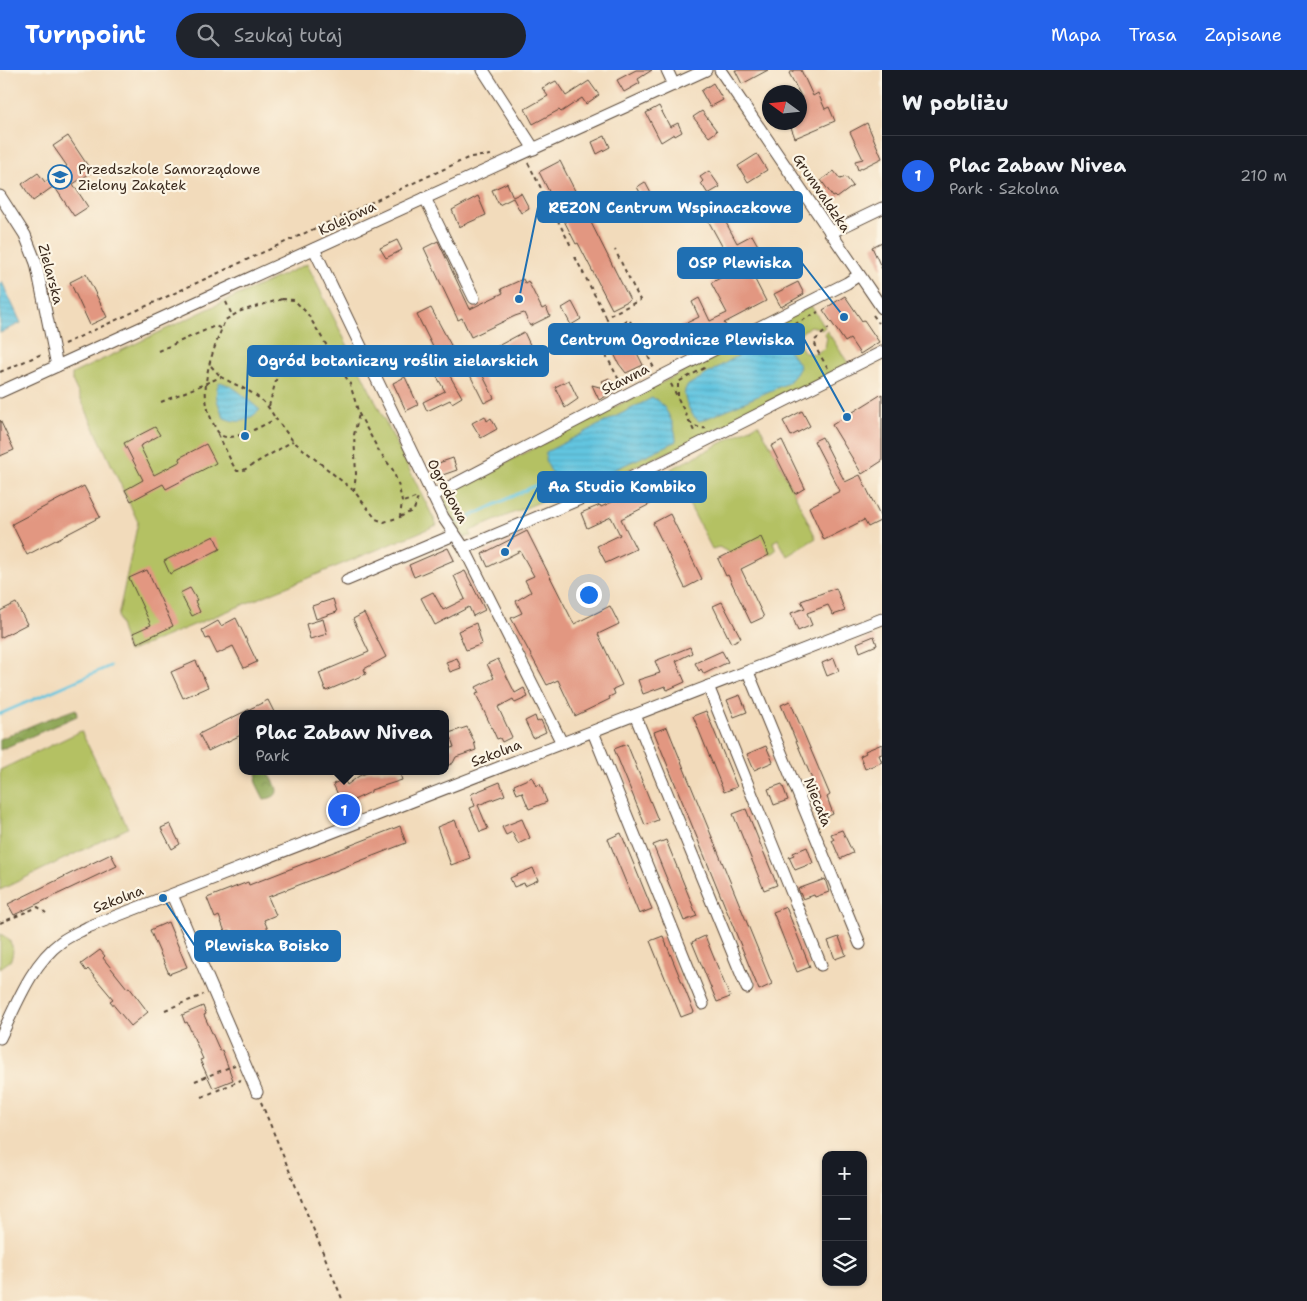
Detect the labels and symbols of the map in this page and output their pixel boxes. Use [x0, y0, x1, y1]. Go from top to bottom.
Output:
north arrow [762, 85, 807, 130]
street label: Grunwaldzka [789, 150, 855, 236]
place label: Przedszkole Samorządowe Zielony Zakątek [78, 160, 260, 194]
school or university icon: Przedszkole Samorządowe Zielony Zakątek [47, 164, 73, 190]
callout: REZON Centrum Wspinaczkowe [538, 192, 802, 222]
street label: Kolejowa [315, 197, 379, 239]
text: REZON Centrum Wspinaczkowe [548, 198, 792, 218]
street label: Zielarska [34, 242, 68, 306]
callout: OSP Plewiska [678, 248, 802, 278]
text: OSP Plewiska [688, 253, 792, 273]
callout: Centrum Ogrodnicze Plewiska [549, 324, 804, 354]
text: Centrum Ogrodnicze Plewiska [560, 330, 795, 350]
callout: Ogród botaniczny roślin zielarskich [248, 346, 548, 376]
text: Ogród botaniczny roślin zielarskich [258, 351, 538, 371]
street label: Stawna [598, 359, 652, 399]
street label: Ogrodowa [423, 456, 473, 527]
callout: Aa Studio Kombiko [538, 472, 706, 502]
text: Aa Studio Kombiko [548, 477, 696, 497]
your location [576, 582, 602, 608]
street label: Szkolna [468, 735, 524, 771]
street label: Niecała [800, 775, 836, 829]
pin: 1 [328, 791, 360, 829]
street label: Szkolna [90, 881, 146, 917]
callout: Plewiska Boisko [195, 931, 340, 961]
text: Plewiska Boisko [205, 936, 330, 956]

